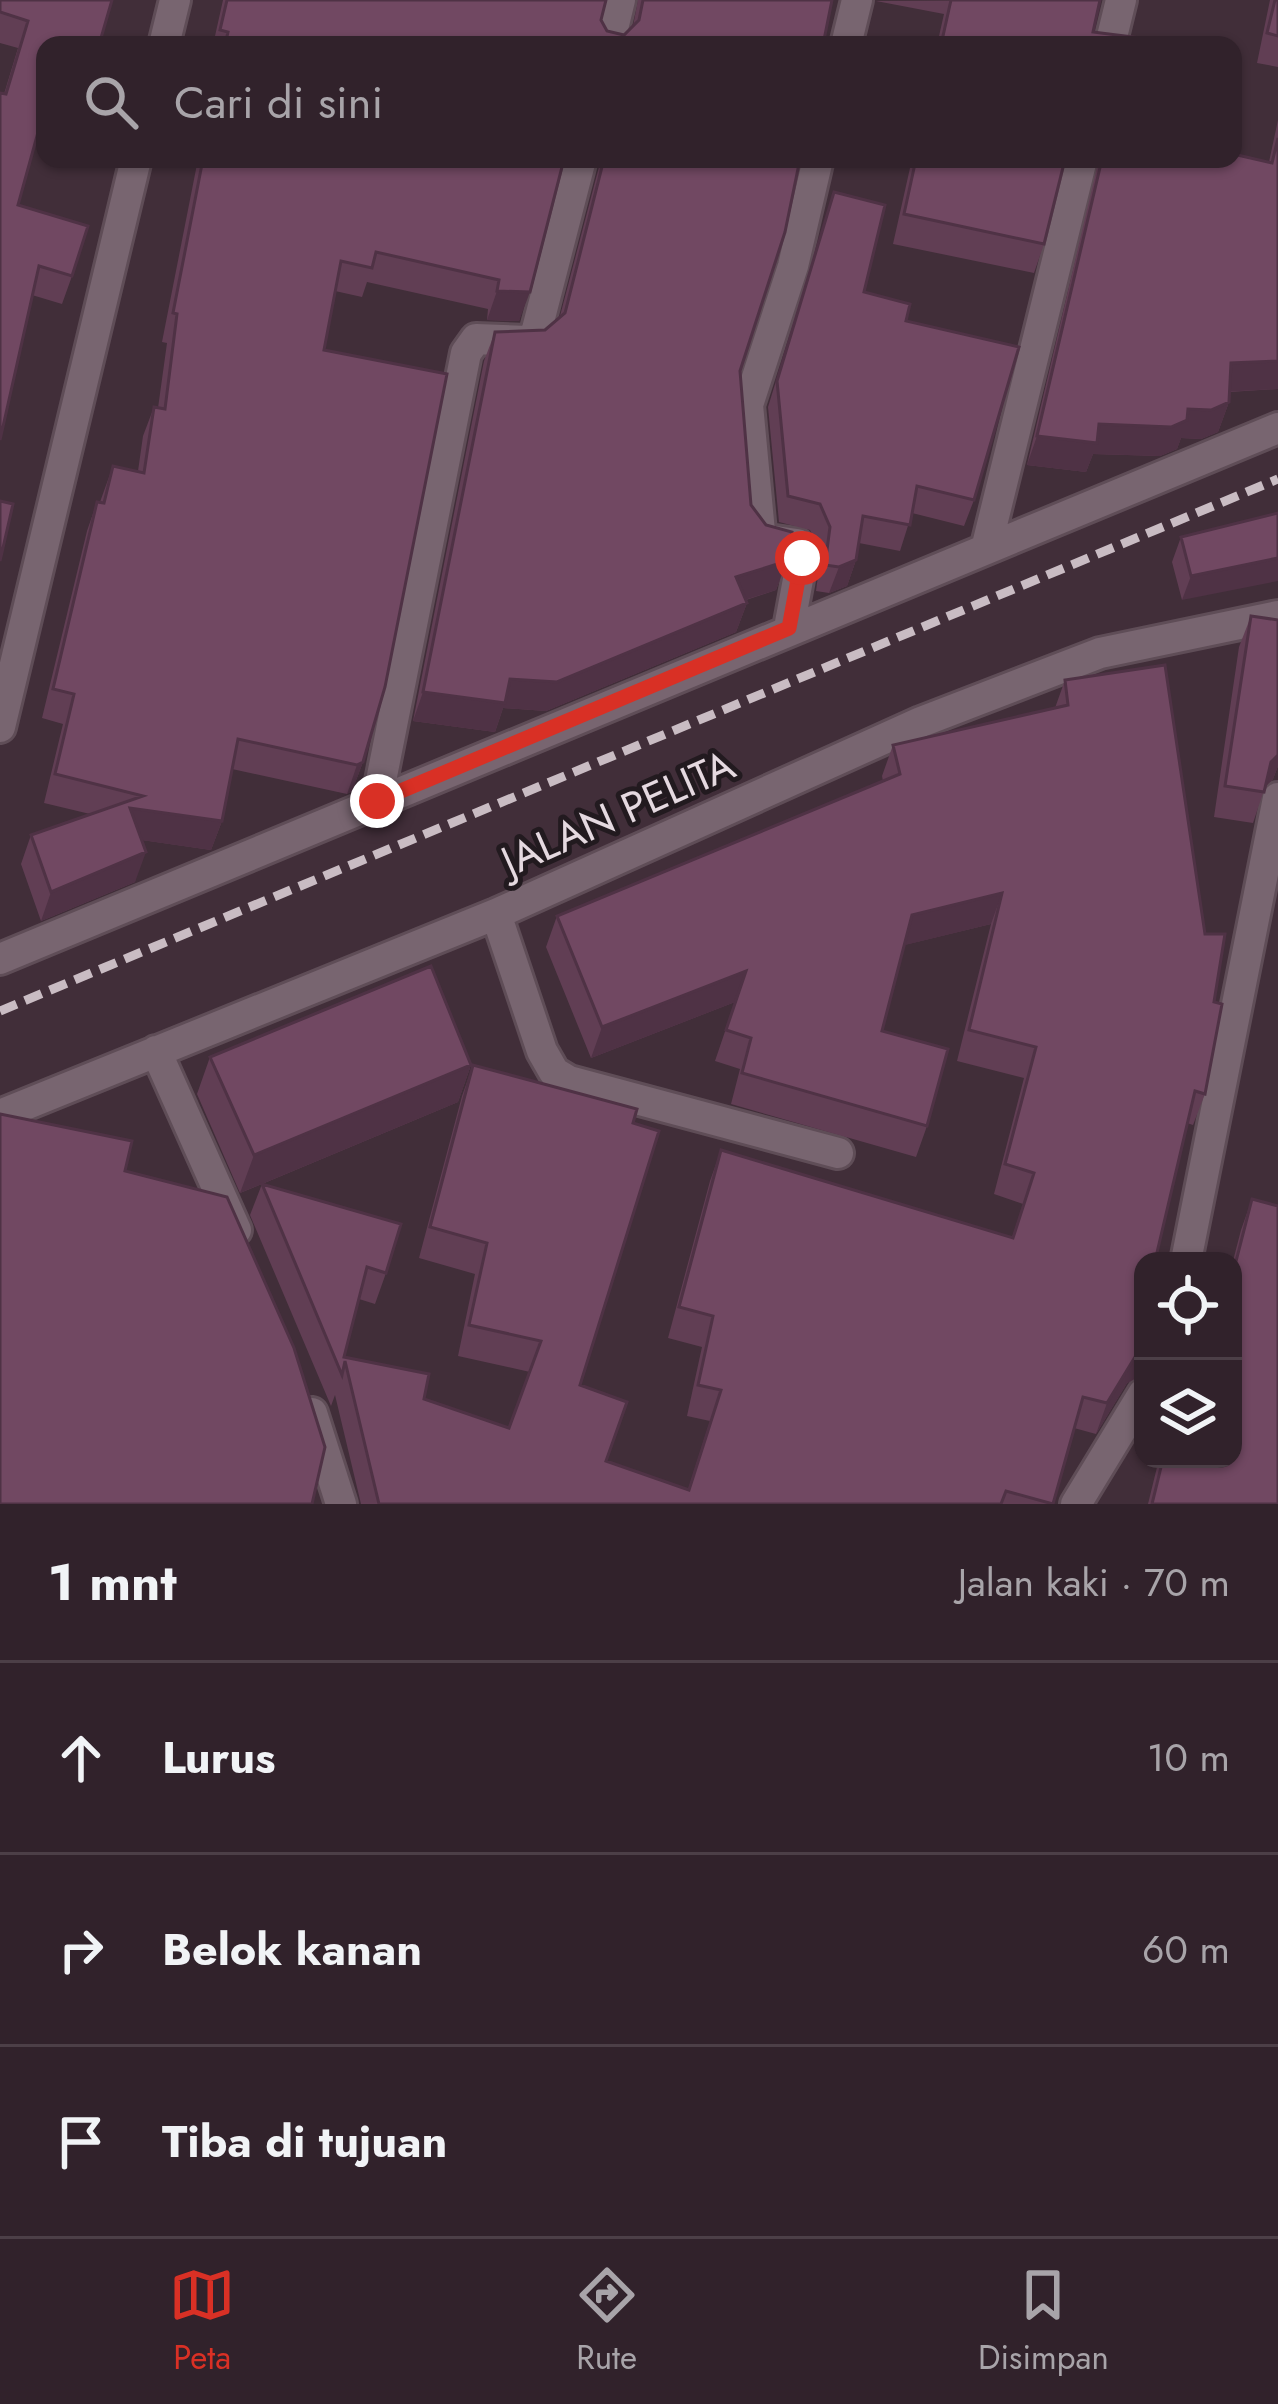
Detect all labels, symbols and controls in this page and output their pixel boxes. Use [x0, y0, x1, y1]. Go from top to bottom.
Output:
search box [36, 36, 1242, 168]
icon: search [78, 69, 144, 135]
text: Cari di sini [174, 70, 383, 135]
route start [775, 531, 829, 585]
street label: JALAN PELITA [487, 734, 744, 894]
route end [350, 774, 404, 828]
map controls [1134, 1252, 1242, 1468]
button: locate [1134, 1252, 1242, 1360]
button: layers [1134, 1360, 1242, 1468]
text: 1 mnt [48, 1545, 177, 1619]
text: Jalan kaki · 70 m [958, 1554, 1230, 1611]
icon: ahead [48, 1725, 114, 1791]
text: Lurus [162, 1725, 276, 1790]
text: 10 m [1147, 1729, 1230, 1786]
icon: right [48, 1917, 114, 1983]
text: Belok kanan [162, 1917, 422, 1982]
text: 60 m [1142, 1921, 1230, 1978]
icon: arrive [48, 2109, 114, 2175]
text: Tiba di tujuan [162, 2109, 447, 2174]
tab: Peta [169, 2262, 235, 2381]
tab: Rute [574, 2262, 640, 2381]
tab: Disimpan [978, 2262, 1109, 2381]

